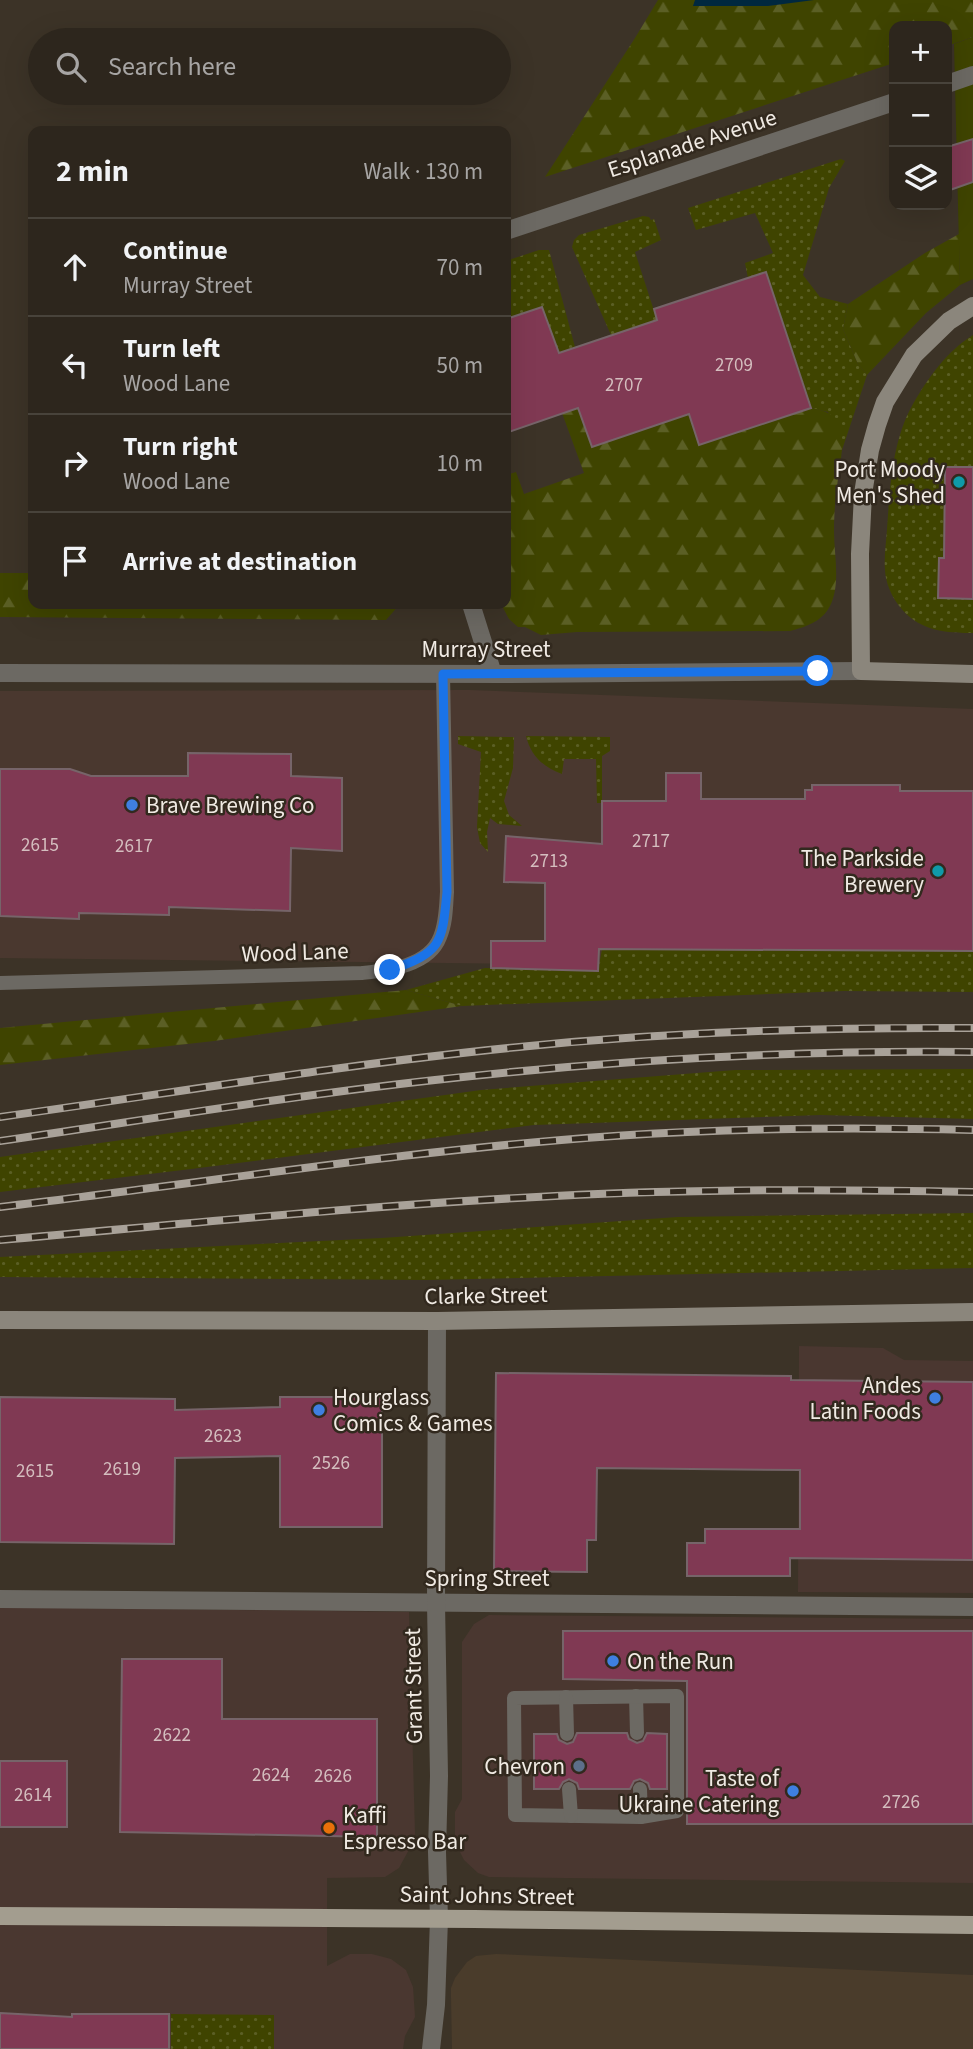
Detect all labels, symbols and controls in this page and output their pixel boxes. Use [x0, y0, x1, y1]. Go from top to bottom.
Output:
map controls [889, 21, 952, 210]
button: + [889, 21, 952, 84]
search box [28, 28, 511, 105]
icon: search [52, 48, 90, 86]
text: Search here [108, 48, 236, 85]
button: − [889, 84, 952, 147]
street label: Esplanade Avenue [603, 101, 781, 186]
button: layers [889, 147, 952, 210]
text: 2 min [56, 150, 129, 193]
text: Walk · 130 m [364, 155, 483, 188]
text: Continue [123, 232, 228, 269]
icon: ahead [56, 248, 94, 286]
text: 70 m [436, 251, 483, 284]
text: Murray Street [123, 269, 252, 302]
text: Turn left [123, 330, 220, 367]
icon: left [56, 346, 94, 384]
text: 50 m [436, 349, 483, 382]
house number: 2709 [715, 352, 753, 379]
text: Wood Lane [123, 367, 230, 400]
house number: 2707 [605, 372, 643, 399]
text: Turn right [123, 428, 238, 465]
icon: right [56, 444, 94, 482]
text: 10 m [436, 447, 483, 480]
place label: Port Moody Men's Shed [835, 453, 945, 512]
text: Wood Lane [123, 465, 230, 498]
marker: Port Moody Men's Shed [951, 474, 967, 490]
icon: arrive [56, 542, 94, 580]
text: Arrive at destination [123, 543, 357, 580]
street label: Murray Street [421, 633, 551, 666]
route start [802, 655, 833, 686]
place label: Brave Brewing Co [146, 789, 315, 822]
marker: Brave Brewing Co [124, 797, 140, 813]
house number: 2717 [632, 828, 670, 855]
house number: 2615 [21, 832, 59, 859]
house number: 2617 [115, 833, 153, 860]
place label: The Parkside Brewery [801, 842, 924, 901]
house number: 2713 [530, 848, 568, 875]
marker: The Parkside Brewery [930, 863, 946, 879]
street label: Wood Lane [241, 934, 349, 971]
route end [374, 954, 405, 985]
street label: Clarke Street [424, 1278, 548, 1313]
place label: Andes Latin Foods [810, 1369, 921, 1428]
place label: Hourglass Comics & Games [333, 1381, 493, 1440]
marker: Andes Latin Foods [927, 1390, 943, 1406]
marker: Hourglass Comics & Games [311, 1402, 327, 1418]
house number: 2623 [204, 1423, 242, 1450]
house number: 2526 [312, 1450, 350, 1477]
house number: 2619 [103, 1456, 141, 1483]
house number: 2615 [16, 1458, 54, 1485]
street label: Spring Street [424, 1562, 550, 1595]
street label: Grant Street [396, 1628, 431, 1744]
place label: On the Run [627, 1645, 734, 1678]
marker: On the Run [605, 1653, 621, 1669]
house number: 2622 [153, 1722, 191, 1749]
place label: Chevron [484, 1750, 565, 1783]
marker: Chevron [571, 1758, 587, 1774]
house number: 2624 [252, 1762, 290, 1789]
place label: Taste of Ukraine Catering [618, 1762, 780, 1821]
house number: 2626 [314, 1763, 352, 1790]
house number: 2614 [14, 1782, 52, 1809]
marker: Taste of Ukraine Catering [785, 1783, 801, 1799]
house number: 2726 [882, 1789, 920, 1816]
place label: Kaffi Espresso Bar [343, 1799, 467, 1858]
marker: Kaffi Espresso Bar [321, 1820, 337, 1836]
street label: Saint Johns Street [399, 1877, 575, 1914]

